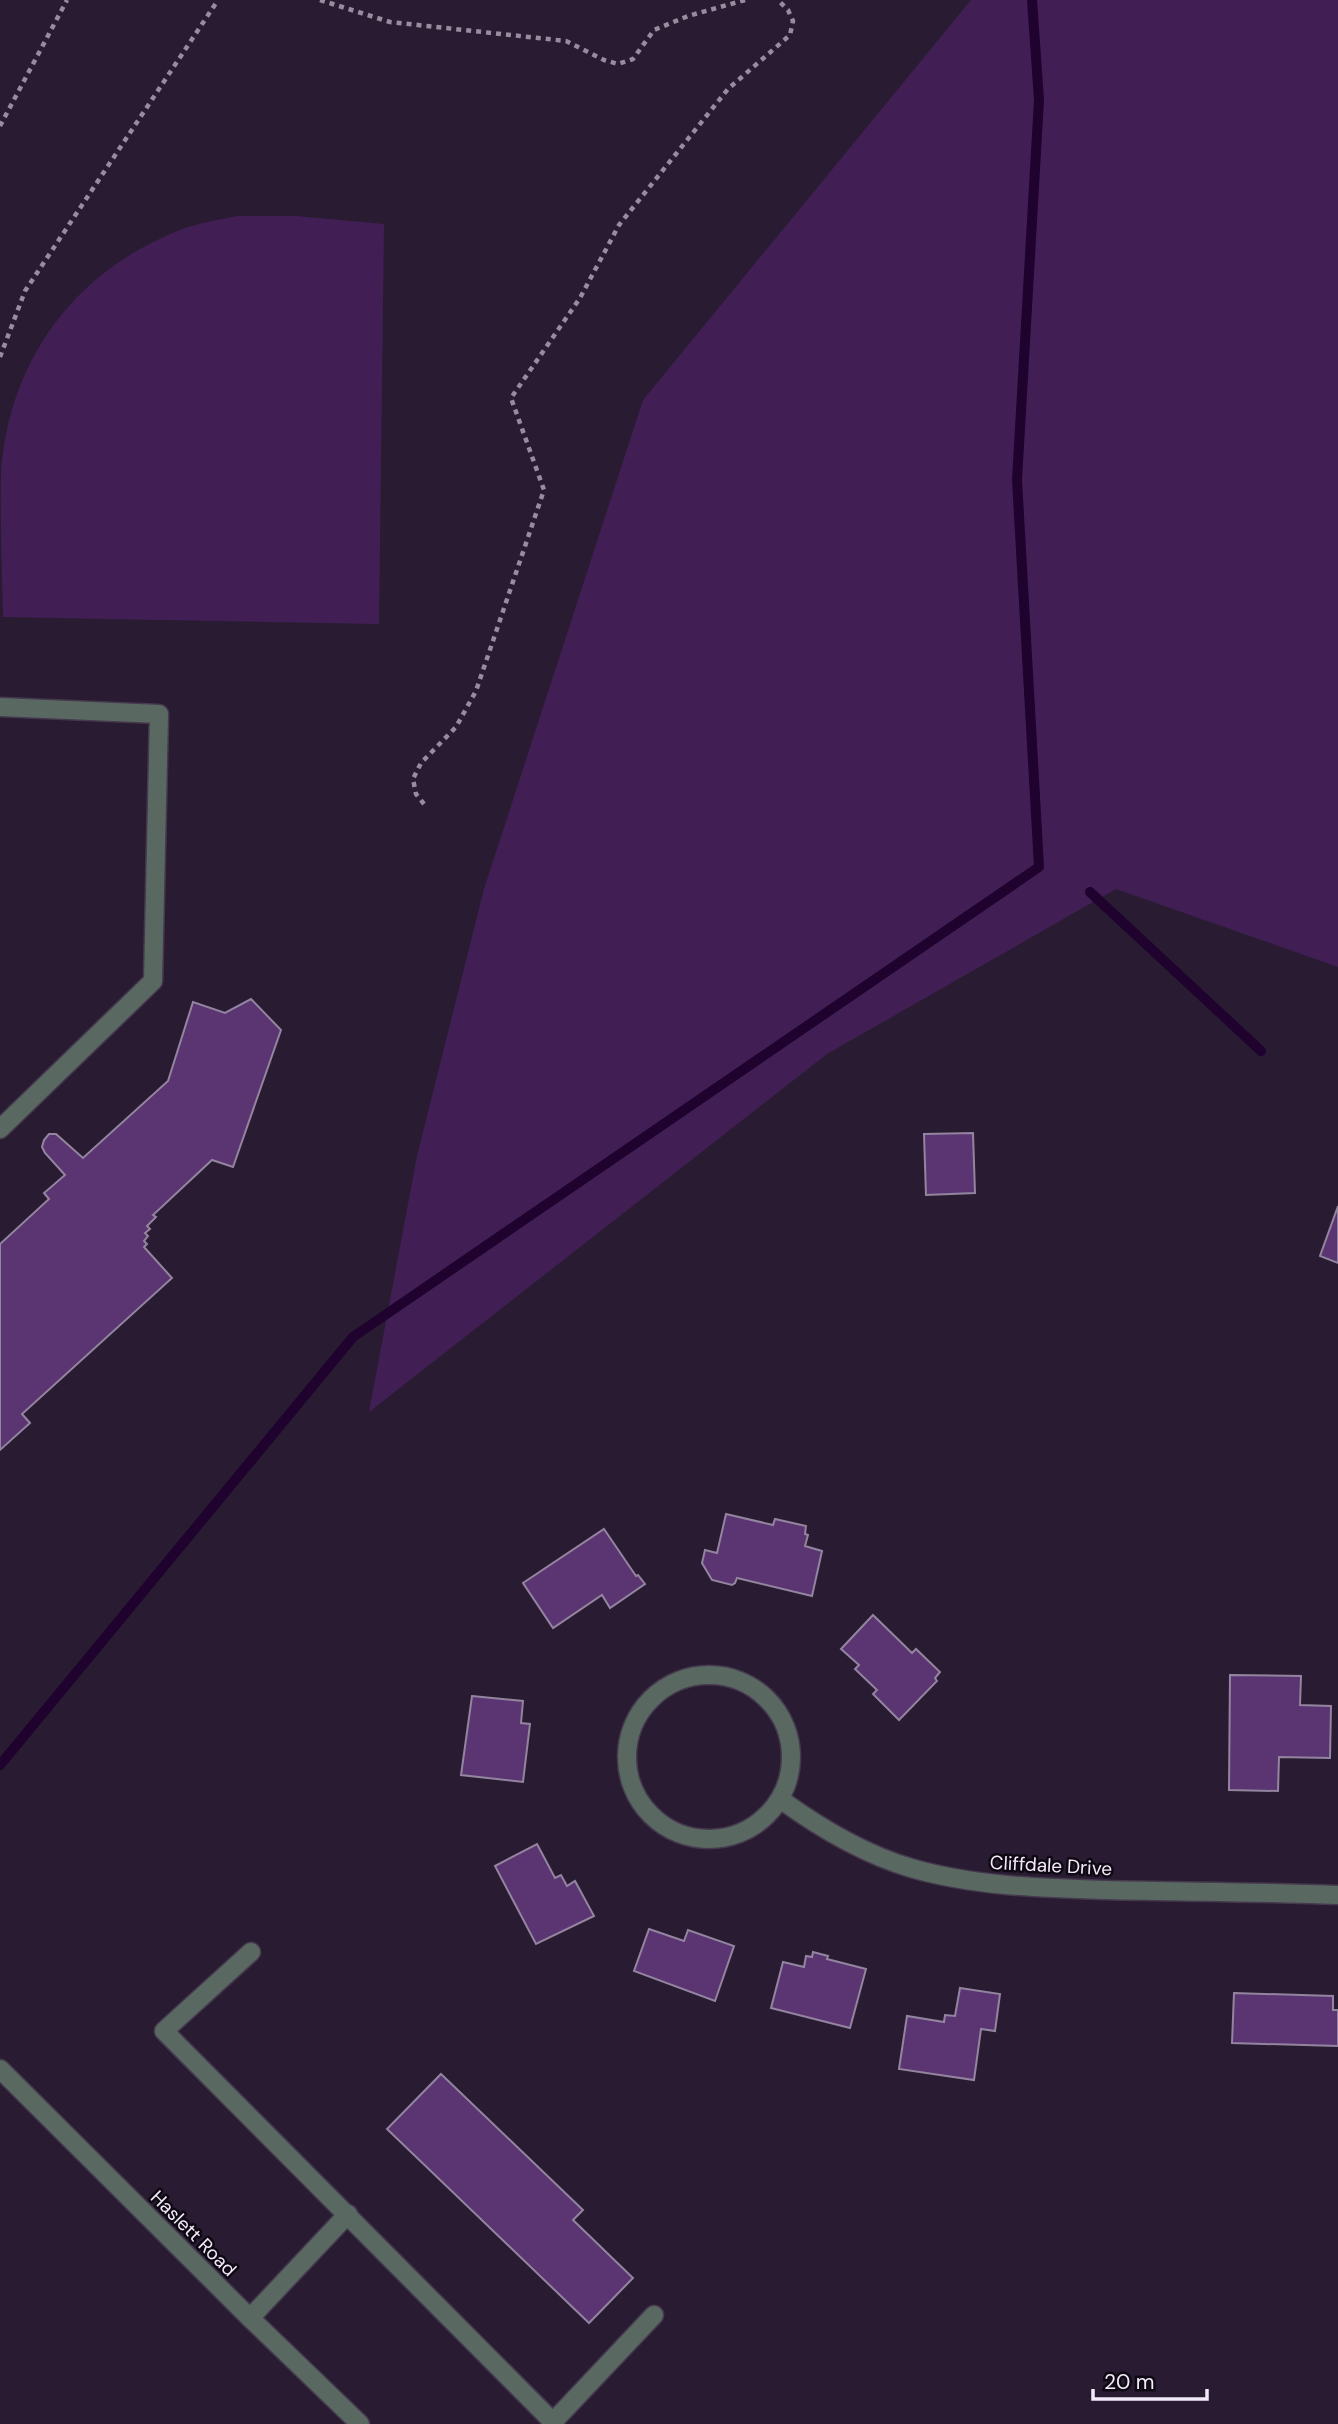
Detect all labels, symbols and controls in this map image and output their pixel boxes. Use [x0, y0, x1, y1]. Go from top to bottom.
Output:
street label: Cliffdale Drive [989, 1850, 1113, 1881]
street label: Haslett Road [145, 2185, 242, 2282]
scale bar [1093, 2358, 1207, 2402]
text: 20 m [1104, 2368, 1155, 2396]

